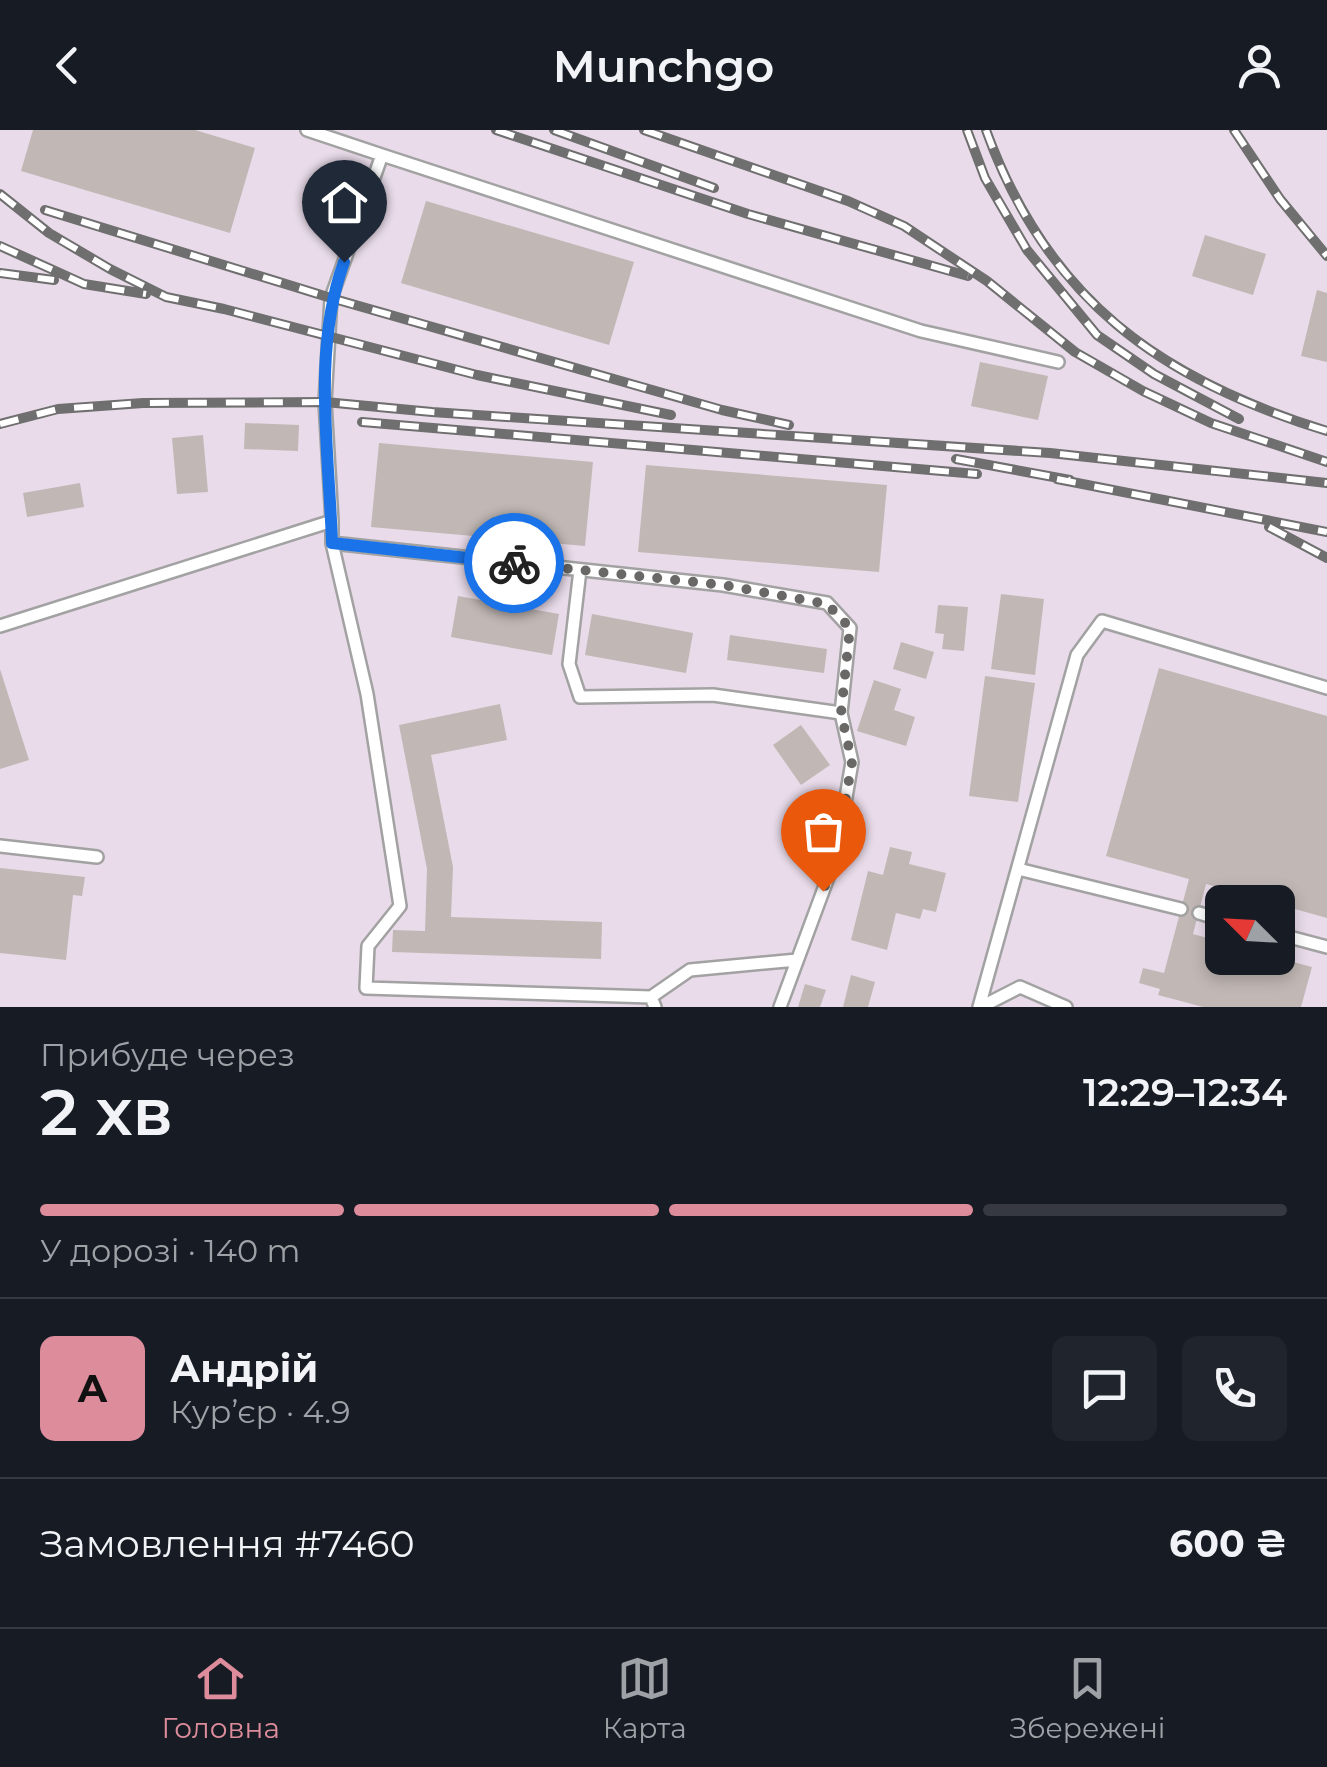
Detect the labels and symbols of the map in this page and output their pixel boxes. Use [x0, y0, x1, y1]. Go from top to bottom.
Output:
pin [302, 160, 387, 263]
courier [464, 513, 564, 613]
pin [781, 789, 866, 892]
north arrow [1205, 885, 1295, 975]

